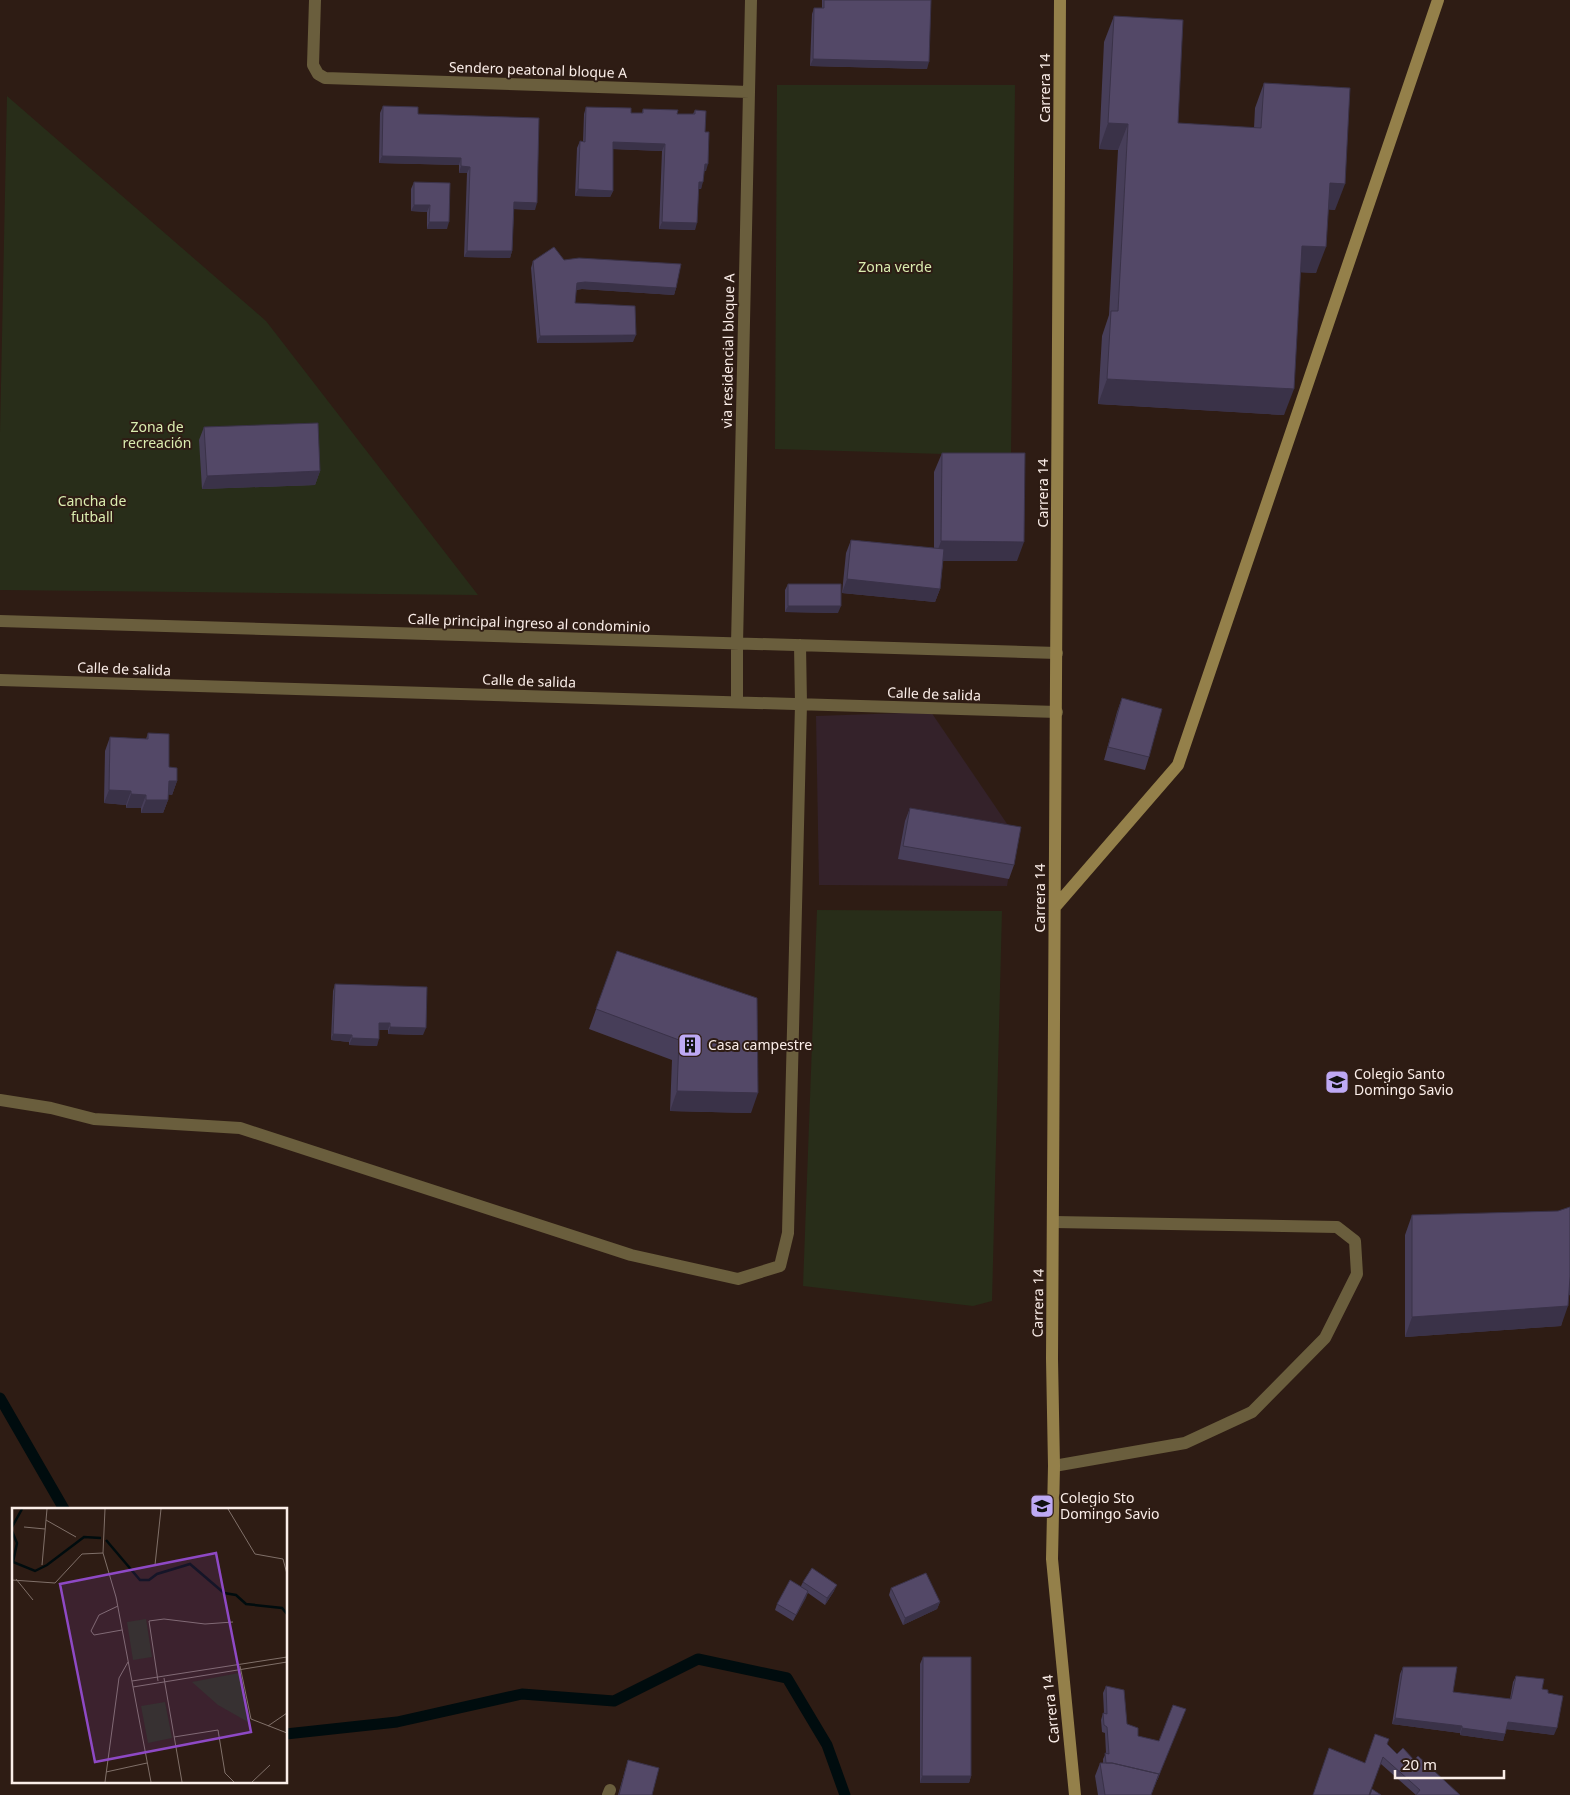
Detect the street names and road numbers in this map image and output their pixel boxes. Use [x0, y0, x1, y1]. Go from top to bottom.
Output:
street label: Carrera 14 [1035, 54, 1054, 122]
street label: Sendero peatonal bloque A [449, 57, 628, 82]
street label: via residencial bloque A [717, 273, 738, 429]
street label: Carrera 14 [1033, 459, 1052, 527]
street label: Calle principal ingreso al condominio [407, 609, 651, 636]
street label: Calle de salida [77, 657, 171, 680]
street label: Calle de salida [482, 669, 576, 692]
street label: Calle de salida [887, 682, 981, 705]
street label: Carrera 14 [1030, 864, 1049, 932]
street label: Carrera 14 [1027, 1268, 1048, 1338]
street label: Carrera 14 [1037, 1674, 1064, 1744]

